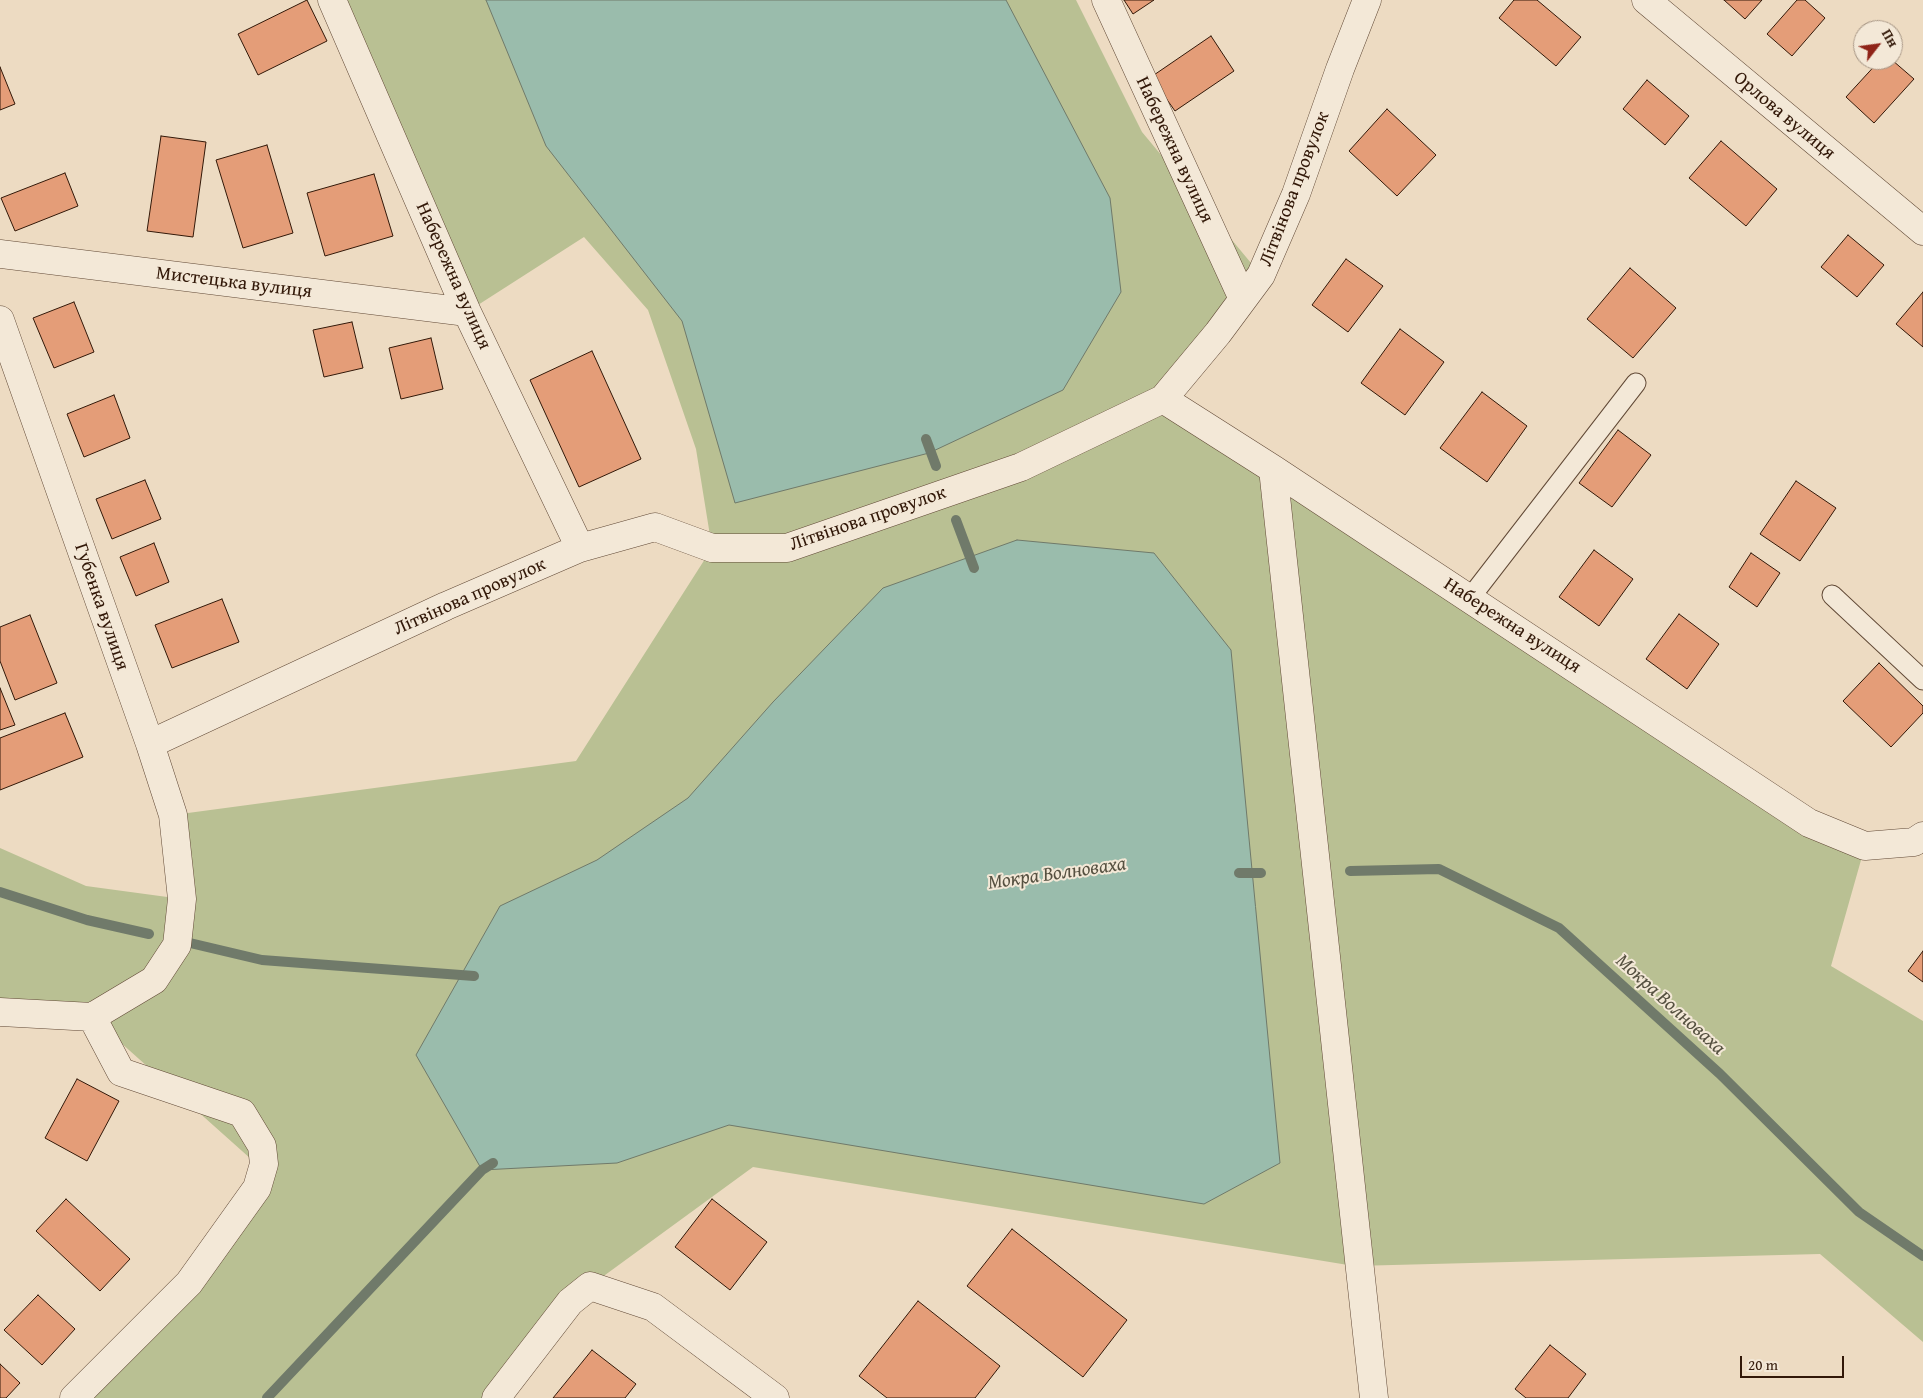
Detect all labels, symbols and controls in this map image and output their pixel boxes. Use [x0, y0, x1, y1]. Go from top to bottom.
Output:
north arrow [1853, 20, 1903, 70]
text: Пн [1877, 25, 1903, 51]
street label: Орлова вулиця [1729, 67, 1839, 165]
street label: Набережна вулиця [1130, 73, 1218, 227]
street label: Літвінова провулок [1255, 108, 1335, 270]
street label: Набережна вулиця [410, 199, 496, 353]
street label: Мистецька вулиця [155, 262, 313, 304]
street label: Літвінова провулок [787, 482, 949, 556]
street label: Губенка вулиця [69, 540, 133, 674]
street label: Літвінова провулок [390, 553, 550, 641]
street label: Набережна вулиця [1439, 573, 1585, 679]
water label: Мокра Волноваха [986, 852, 1128, 896]
water label: Мокра Волноваха [1610, 949, 1730, 1061]
scale bar [1743, 1346, 1847, 1378]
text: 20 m [1748, 1354, 1778, 1375]

